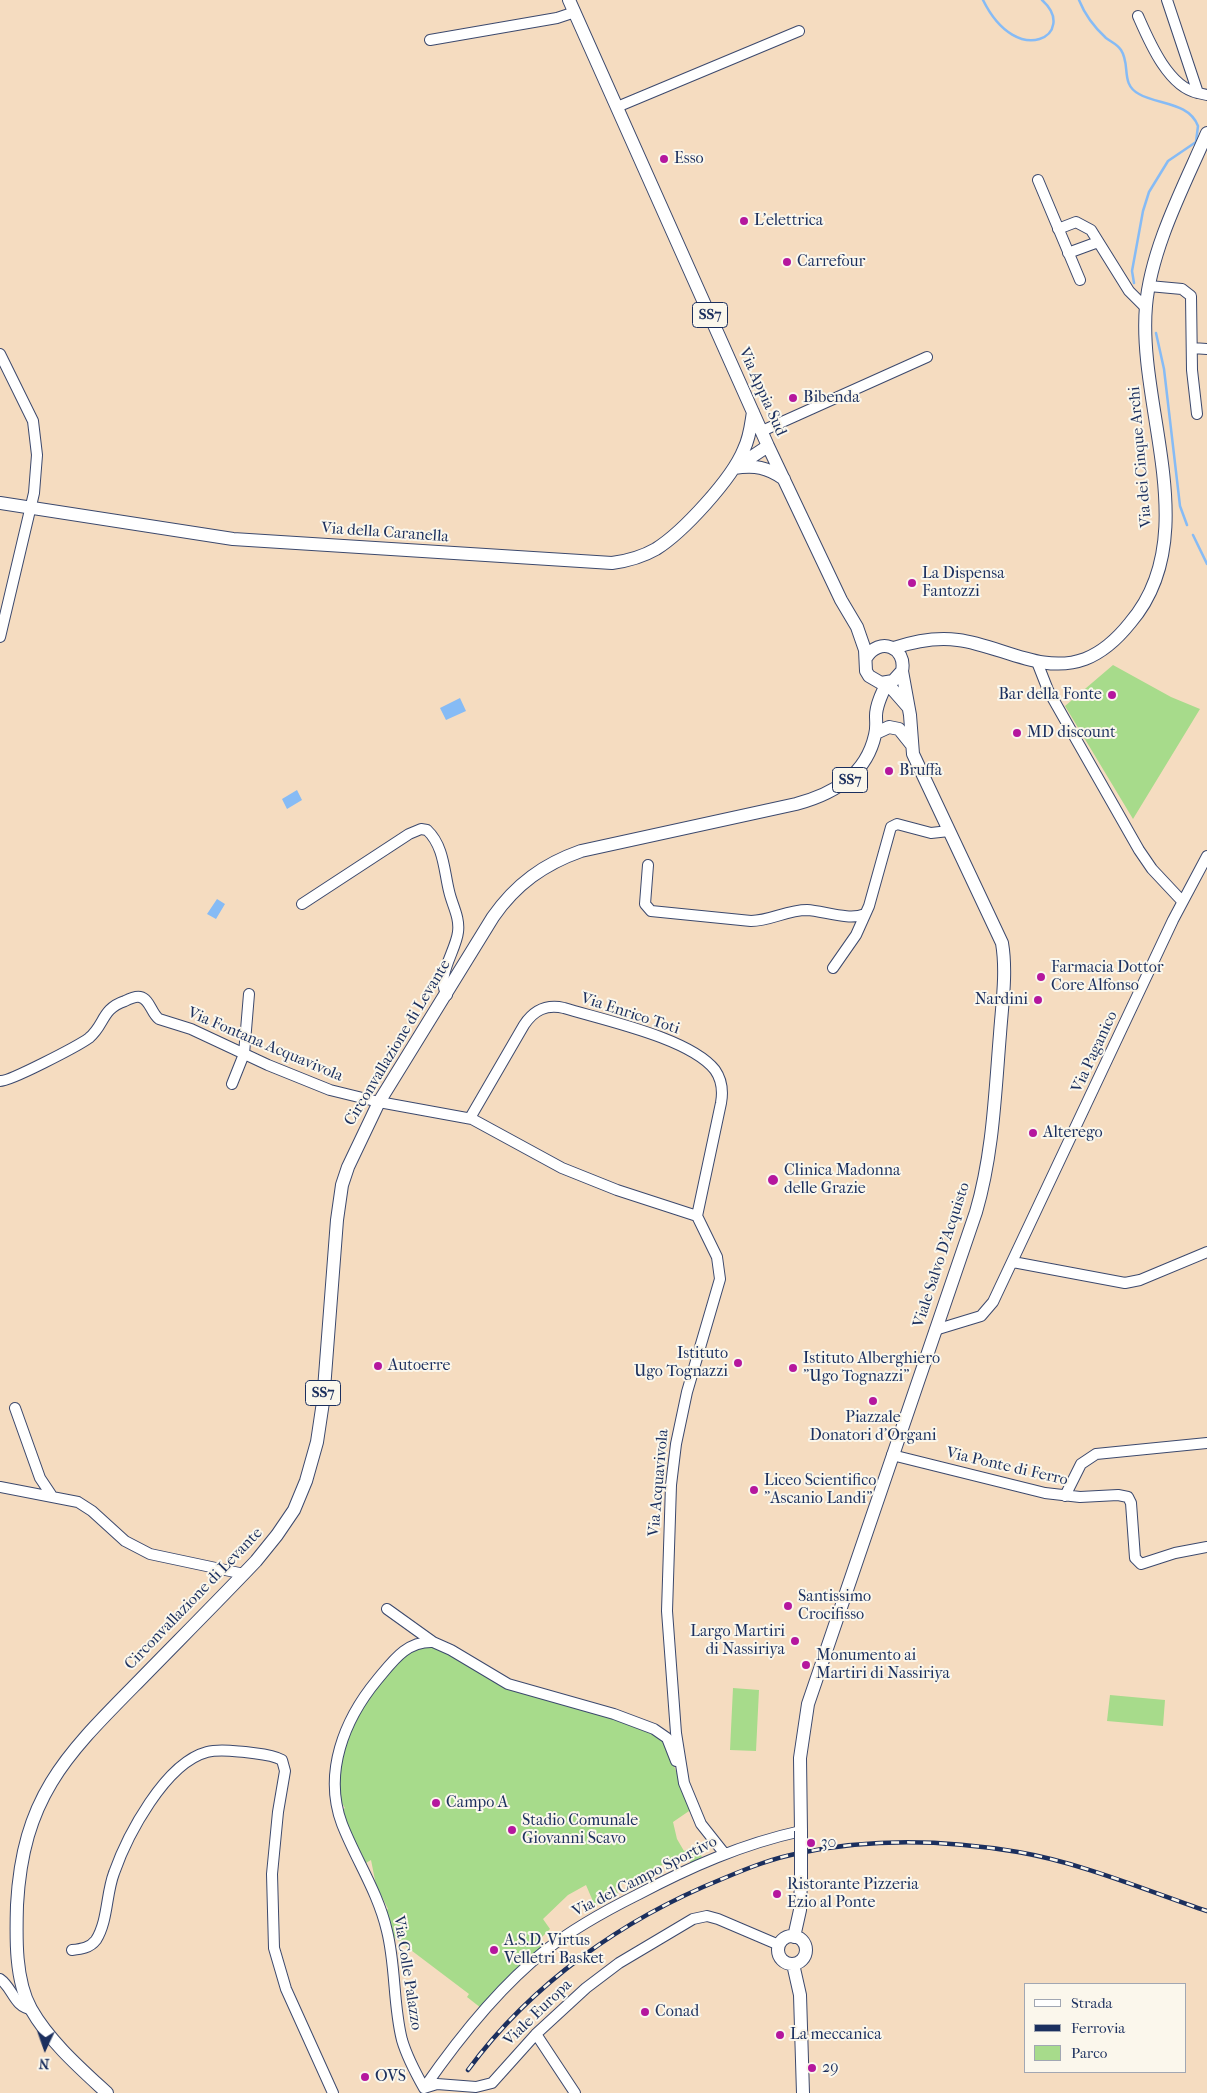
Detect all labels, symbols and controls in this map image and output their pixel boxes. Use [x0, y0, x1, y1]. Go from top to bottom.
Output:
place label: Esso [674, 149, 704, 169]
marker: Esso [658, 153, 670, 165]
place label: L'elettrica [754, 211, 823, 231]
marker: L'elettrica [738, 215, 750, 227]
place label: Carrefour [797, 252, 865, 272]
marker: Carrefour [781, 256, 793, 268]
road number: SS7 [692, 302, 728, 328]
street label: Via Appia Sud [734, 345, 790, 439]
street label: Via dei Cinque Archi [1125, 386, 1157, 528]
place label: Bibenda [803, 388, 860, 408]
marker: Bibenda [787, 392, 799, 404]
street label: Via della Caranella [321, 519, 449, 547]
place label: La Dispensa Fantozzi [922, 564, 1005, 602]
marker: La Dispensa Fantozzi [906, 577, 918, 589]
place label: Bar della Fonte [998, 685, 1102, 705]
marker: Bar della Fonte [1106, 689, 1118, 701]
place label: MD discount [1027, 723, 1116, 743]
marker: MD discount [1011, 727, 1023, 739]
place label: Bruffa [899, 761, 942, 781]
marker: Bruffa [883, 765, 895, 777]
road number: SS7 [832, 768, 868, 792]
street label: Circonvallazione di Levante [341, 956, 455, 1130]
place label: Farmacia Dottor Core Alfonso [1051, 958, 1163, 996]
marker: Farmacia Dottor Core Alfonso [1035, 971, 1047, 983]
street label: Via Enrico Toti [578, 989, 682, 1039]
place label: Nardini [975, 990, 1028, 1010]
marker: Nardini [1032, 994, 1044, 1006]
street label: Via Fontana Acquavivola [185, 1004, 345, 1086]
street label: Via Paganico [1068, 1008, 1122, 1096]
place label: Alterego [1043, 1123, 1103, 1143]
marker: Alterego [1027, 1127, 1039, 1139]
place label: Clinica Madonna delle Grazie [784, 1161, 900, 1199]
marker: Clinica Madonna delle Grazie [766, 1173, 780, 1187]
street label: Viale Salvo D'Acquisto [909, 1180, 975, 1330]
place label: Istituto Ugo Tognazzi [634, 1344, 728, 1382]
place label: Istituto Alberghiero "Ugo Tognazzi" [803, 1349, 940, 1387]
place label: Autoerre [388, 1356, 450, 1376]
marker: Istituto Ugo Tognazzi [732, 1357, 744, 1369]
marker: Autoerre [372, 1360, 384, 1372]
marker: Istituto Alberghiero "Ugo Tognazzi" [787, 1362, 799, 1374]
road number: SS7 [306, 1380, 340, 1406]
marker: Piazzale Donatori d'Organi [867, 1395, 879, 1407]
place label: Piazzale Donatori d'Organi [809, 1408, 937, 1446]
street label: Via Acquavivola [645, 1428, 673, 1538]
street label: Via Ponte di Ferro [944, 1444, 1070, 1490]
place label: Liceo Scientifico "Ascanio Landi" [764, 1471, 876, 1509]
marker: Liceo Scientifico "Ascanio Landi" [748, 1484, 760, 1496]
street label: Circonvallazione di Levante [121, 1524, 267, 1674]
place label: Santissimo Crocifisso [798, 1587, 871, 1625]
marker: Santissimo Crocifisso [782, 1600, 794, 1612]
place label: Largo Martiri di Nassiriya [690, 1622, 785, 1660]
marker: Largo Martiri di Nassiriya [789, 1635, 801, 1647]
place label: Monumento ai Martiri di Nassiriya [816, 1646, 950, 1684]
marker: Monumento ai Martiri di Nassiriya [800, 1659, 812, 1671]
place label: Campo A [446, 1793, 508, 1813]
marker: Campo A [430, 1797, 442, 1809]
place label: Stadio Comunale Giovanni Scavo [522, 1811, 638, 1849]
marker: Stadio Comunale Giovanni Scavo [506, 1824, 518, 1836]
street label: Via del Campo Sportivo [569, 1832, 721, 1922]
place label: 30 [821, 1833, 836, 1853]
marker: 30 [805, 1837, 817, 1849]
place label: Ristorante Pizzeria Ezio al Ponte [787, 1875, 919, 1913]
marker: Ristorante Pizzeria Ezio al Ponte [771, 1888, 783, 1900]
street label: Via Colle Palazzo [388, 1914, 426, 2032]
place label: A.S.D. Virtus Velletri Basket [504, 1931, 604, 1969]
marker: A.S.D. Virtus Velletri Basket [488, 1944, 500, 1956]
street label: Viale Europa [500, 1976, 576, 2050]
legend [1024, 1983, 1187, 2073]
text: Strada [1071, 1994, 1113, 2012]
place label: Conad [655, 2002, 699, 2022]
marker: Conad [639, 2006, 651, 2018]
text: Ferrovia [1071, 2019, 1125, 2037]
north arrow [20, 2023, 70, 2073]
place label: La meccanica [790, 2025, 882, 2045]
marker: La meccanica [774, 2029, 786, 2041]
text: Parco [1071, 2044, 1107, 2062]
text: N [38, 2055, 50, 2072]
place label: 29 [822, 2058, 839, 2078]
marker: 29 [806, 2062, 818, 2074]
place label: OVS [375, 2067, 406, 2087]
marker: OVS [359, 2071, 371, 2083]

